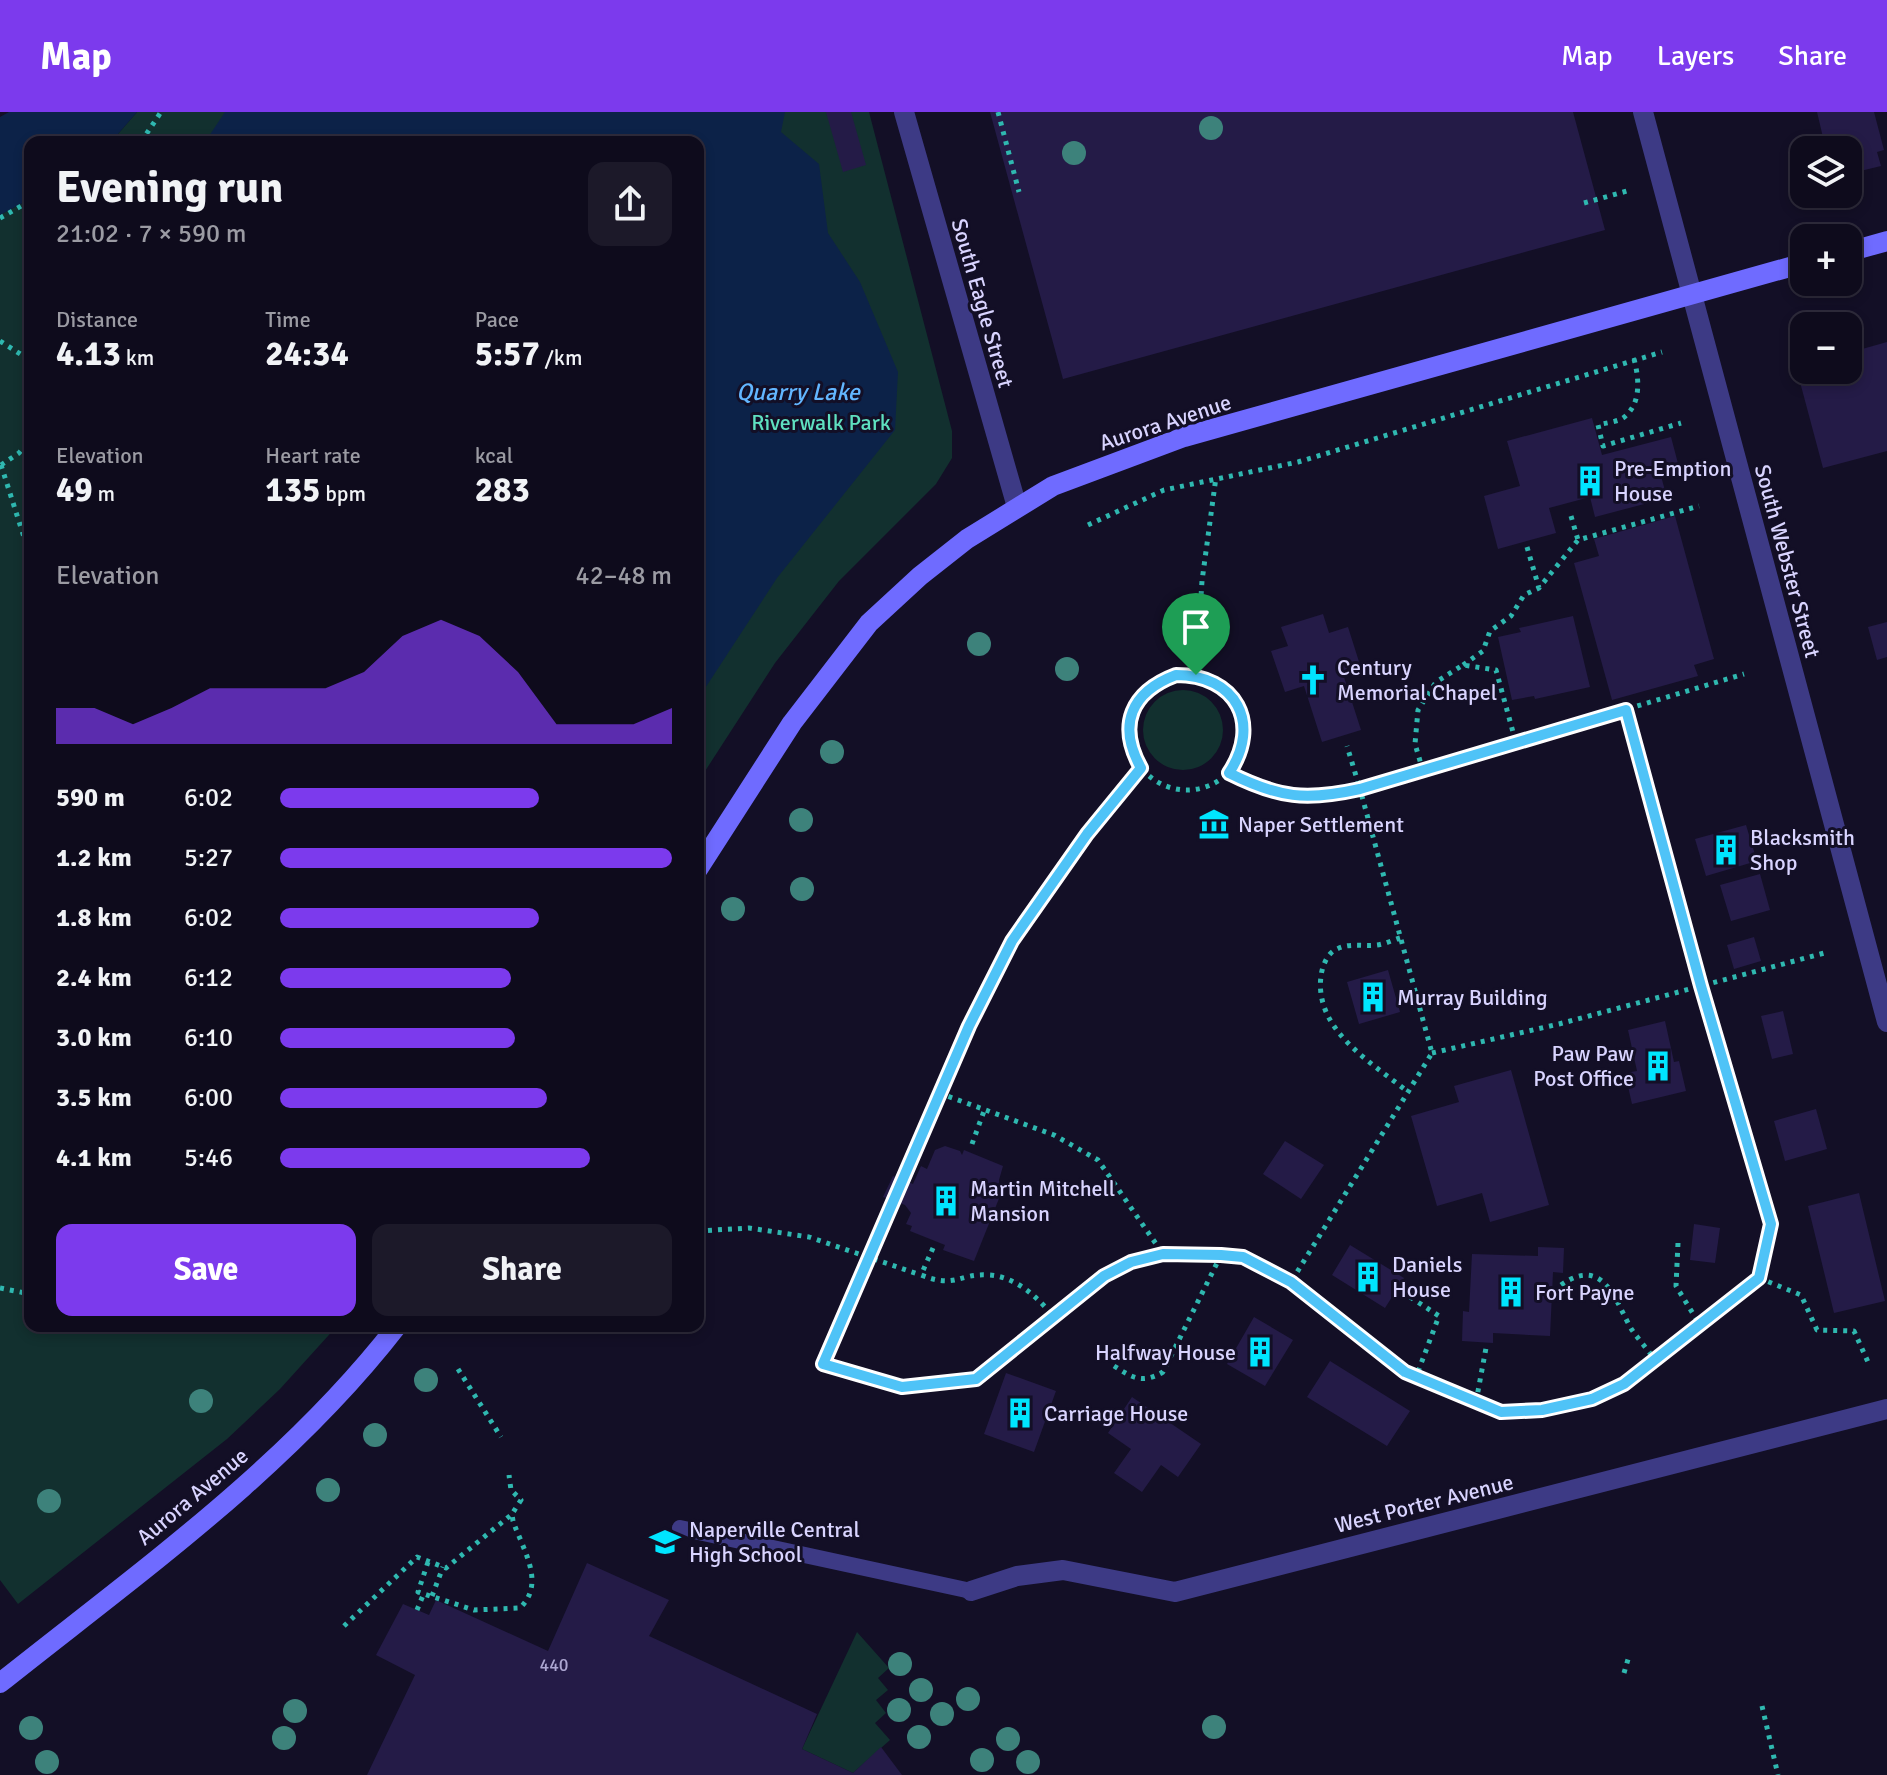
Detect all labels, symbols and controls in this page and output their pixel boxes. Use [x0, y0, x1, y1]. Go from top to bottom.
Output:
text: Map [40, 33, 112, 80]
text: Map [1561, 39, 1613, 73]
text: Layers [1657, 39, 1734, 73]
text: Share [1778, 39, 1847, 73]
map controls [1790, 136, 1862, 384]
button: layers [1790, 136, 1862, 208]
text: Evening run [56, 161, 283, 215]
button: share [588, 162, 672, 246]
street label: South Eagle Street [945, 215, 1020, 391]
text: 21:02 · 7 × 590 m [56, 218, 247, 250]
button: + [1790, 224, 1862, 296]
text: Distance [56, 306, 138, 333]
text: Time [265, 306, 311, 333]
text: Pace [475, 306, 519, 333]
button: − [1790, 312, 1862, 384]
text: 4.13 [56, 333, 121, 375]
text: 24:34 [265, 333, 349, 375]
text: 5:57 [475, 333, 540, 375]
text: km [121, 344, 154, 371]
text: /km [540, 344, 582, 371]
water label: Quarry Lake [736, 377, 861, 407]
street label: Aurora Avenue [1096, 388, 1235, 457]
park label: Riverwalk Park [751, 409, 891, 436]
text: Elevation [56, 442, 144, 469]
text: Heart rate [265, 442, 361, 469]
text: kcal [475, 442, 513, 469]
place label: Pre-Emption House [1614, 455, 1731, 507]
street label: South Webster Street [1749, 461, 1826, 661]
building icon: Pre-Emption House [1573, 464, 1607, 498]
text: 49 [56, 469, 93, 511]
text: 135 [265, 469, 320, 511]
text: 283 [475, 469, 530, 511]
text: m [93, 480, 115, 507]
text: bpm [320, 480, 366, 507]
text: Elevation [56, 560, 160, 592]
text: 42–48 m [576, 560, 672, 592]
pin [1162, 593, 1230, 675]
icon: arrive [1174, 605, 1218, 649]
place label: Century Memorial Chapel [1337, 654, 1497, 706]
church icon: Century Memorial Chapel [1296, 663, 1330, 697]
text: 590 m [56, 782, 125, 814]
text: 6:02 [184, 782, 233, 814]
museum icon: Naper Settlement [1197, 807, 1231, 841]
place label: Naper Settlement [1238, 811, 1404, 838]
place label: Blacksmith Shop [1750, 824, 1855, 876]
building icon: Blacksmith Shop [1709, 833, 1743, 867]
text: 1.2 km [56, 842, 132, 874]
text: 5:27 [184, 842, 233, 874]
text: 1.8 km [56, 902, 132, 934]
text: 6:02 [184, 902, 233, 934]
text: 2.4 km [56, 962, 132, 994]
text: 6:12 [184, 962, 233, 994]
building icon: Murray Building [1356, 980, 1390, 1014]
place label: Murray Building [1397, 984, 1548, 1011]
text: 3.0 km [56, 1022, 132, 1054]
text: 6:10 [184, 1022, 233, 1054]
place label: Paw Paw Post Office [1533, 1040, 1634, 1092]
building icon: Paw Paw Post Office [1641, 1049, 1675, 1083]
text: 3.5 km [56, 1082, 132, 1114]
text: 6:00 [184, 1082, 233, 1114]
text: 4.1 km [56, 1142, 132, 1174]
text: 5:46 [184, 1142, 233, 1174]
place label: Martin Mitchell Mansion [970, 1175, 1115, 1227]
building icon: Martin Mitchell Mansion [929, 1184, 963, 1218]
button: Save [56, 1224, 356, 1316]
button: Share [372, 1224, 672, 1316]
place label: Daniels House [1392, 1251, 1462, 1303]
building icon: Daniels House [1351, 1260, 1385, 1294]
building icon: Fort Payne [1494, 1275, 1528, 1309]
place label: Fort Payne [1535, 1279, 1635, 1306]
building icon: Halfway House [1243, 1335, 1277, 1369]
place label: Halfway House [1095, 1339, 1236, 1366]
building icon: Carriage House [1003, 1396, 1037, 1430]
place label: Carriage House [1044, 1400, 1188, 1427]
street label: Aurora Avenue [131, 1442, 254, 1551]
street label: West Porter Avenue [1332, 1468, 1516, 1539]
place label: Naperville Central High School [689, 1516, 860, 1568]
school or university icon: Naperville Central High School [648, 1525, 682, 1559]
house number: 440 [539, 1654, 569, 1676]

